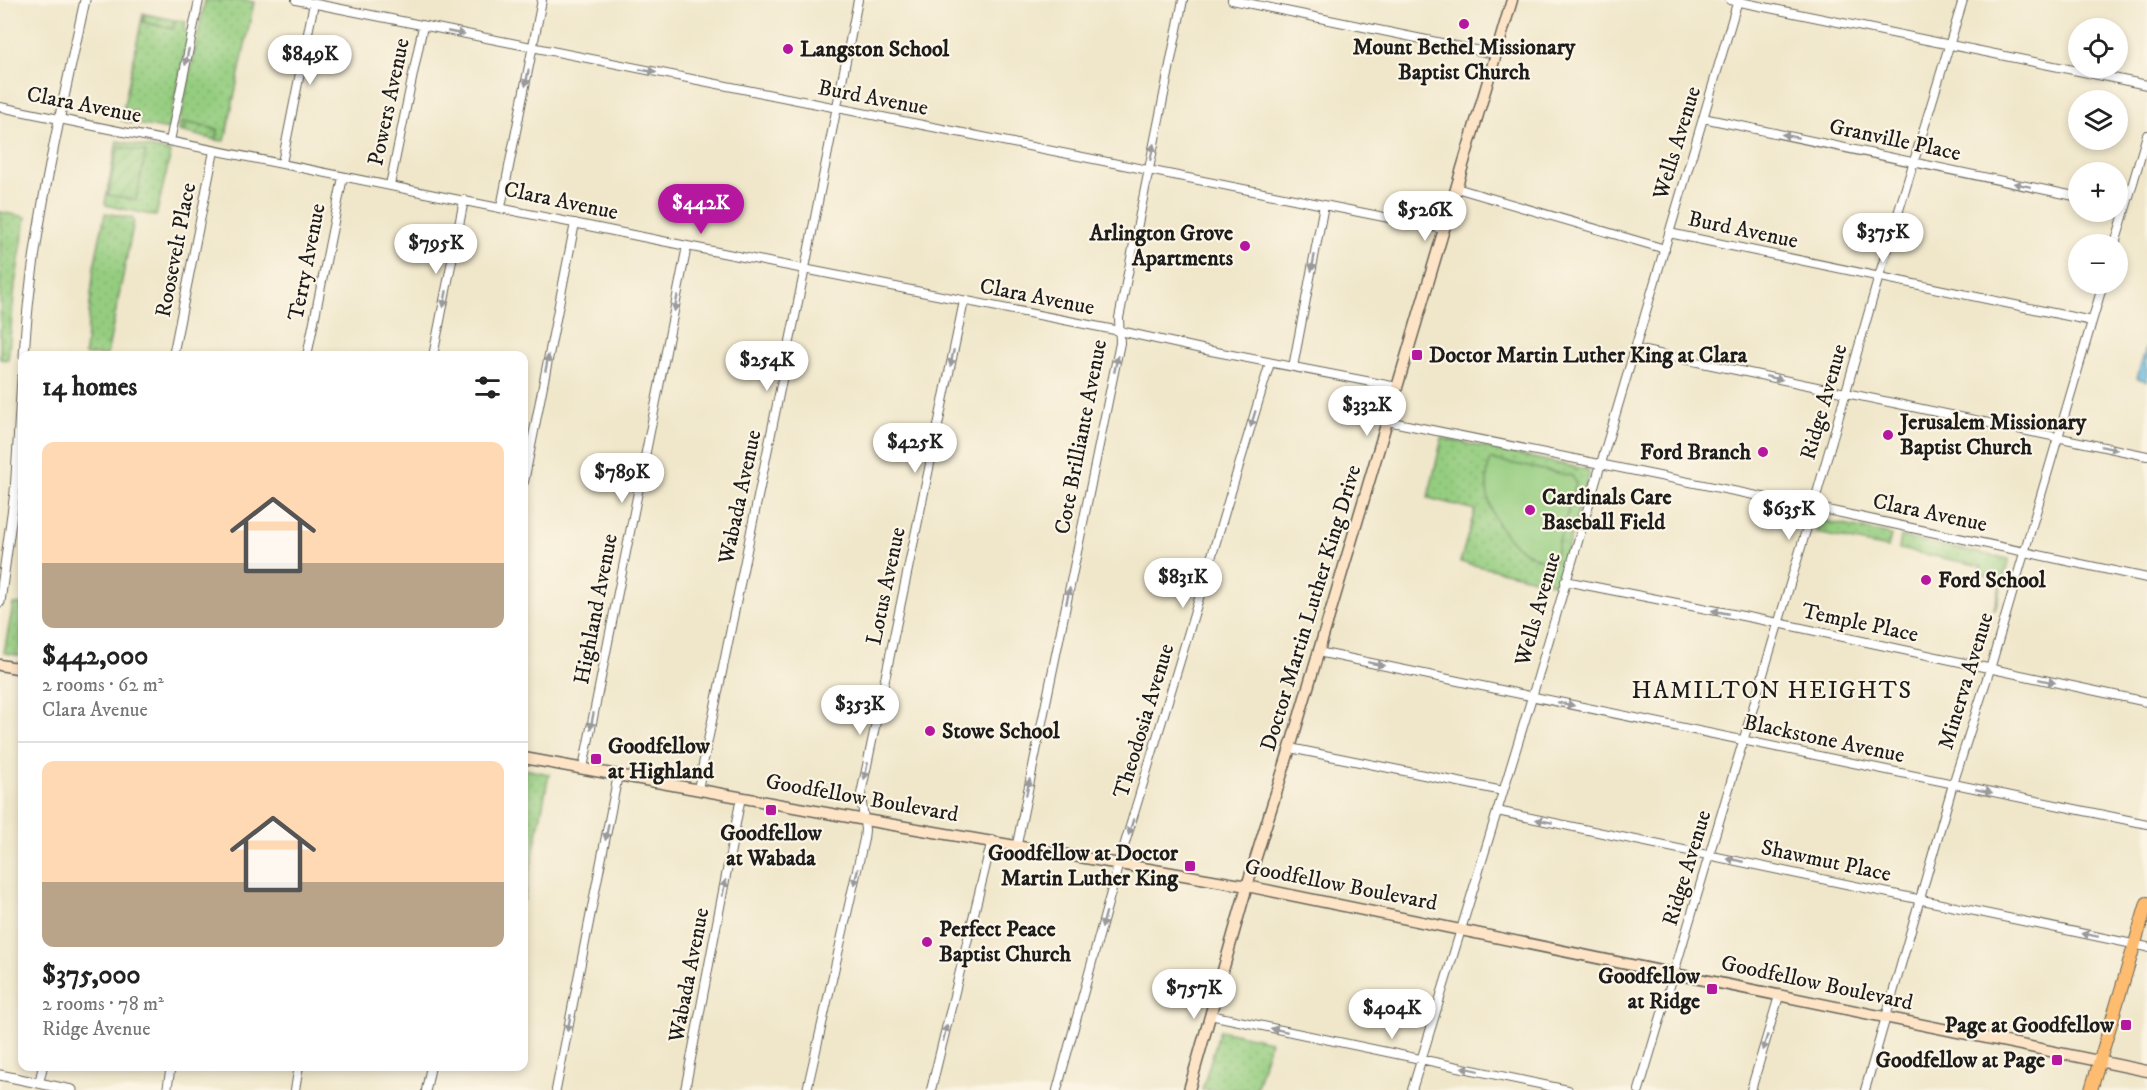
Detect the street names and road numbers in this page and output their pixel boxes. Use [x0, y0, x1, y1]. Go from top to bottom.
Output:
street label: Powers Avenue [362, 36, 416, 168]
street label: Burd Avenue [816, 74, 930, 122]
street label: Clara Avenue [24, 81, 144, 129]
street label: Wells Avenue [1647, 83, 1707, 204]
street label: Granville Place [1827, 113, 1963, 167]
street label: Clara Avenue [501, 176, 621, 226]
street label: Roosevelt Place [150, 180, 202, 320]
street label: Terry Avenue [282, 201, 332, 323]
street label: Burd Avenue [1686, 205, 1800, 255]
street label: Clara Avenue [977, 273, 1097, 321]
street label: Cote Brilliante Avenue [1049, 337, 1113, 537]
street label: Ridge Avenue [1795, 341, 1853, 463]
street label: Wabada Avenue [712, 428, 767, 567]
street label: Doctor Martin Luther King Drive [1255, 462, 1367, 754]
street label: Clara Avenue [1870, 488, 1990, 538]
street label: Lotus Avenue [860, 525, 912, 647]
street label: Highland Avenue [568, 531, 624, 687]
street label: Wells Avenue [1509, 549, 1567, 670]
street label: Temple Place [1799, 597, 1921, 649]
street label: Minerva Avenue [1932, 609, 2000, 753]
street label: Theodosia Avenue [1108, 640, 1180, 802]
street label: Blackstone Avenue [1741, 709, 1907, 769]
street label: Goodfellow Boulevard [763, 768, 961, 828]
street label: Ridge Avenue [1657, 807, 1717, 929]
street label: Shawmut Place [1758, 834, 1894, 888]
street label: Goodfellow Boulevard [1243, 853, 1439, 917]
street label: Wabada Avenue [663, 906, 715, 1045]
street label: Goodfellow Boulevard [1719, 949, 1915, 1017]

